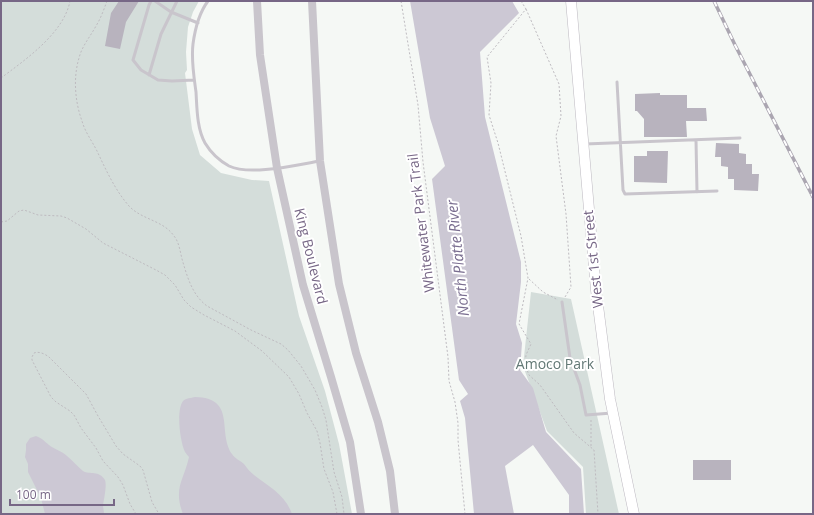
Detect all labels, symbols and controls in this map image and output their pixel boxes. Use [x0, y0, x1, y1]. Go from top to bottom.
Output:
street label: Whitewater Park Trail [403, 152, 438, 294]
water label: North Platte River [441, 198, 473, 317]
street label: King Boulevard [290, 206, 333, 306]
street label: West 1st Street [578, 209, 607, 309]
park label: Amoco Park [516, 354, 595, 373]
scale bar [10, 481, 114, 507]
text: 100 m [16, 486, 51, 503]

